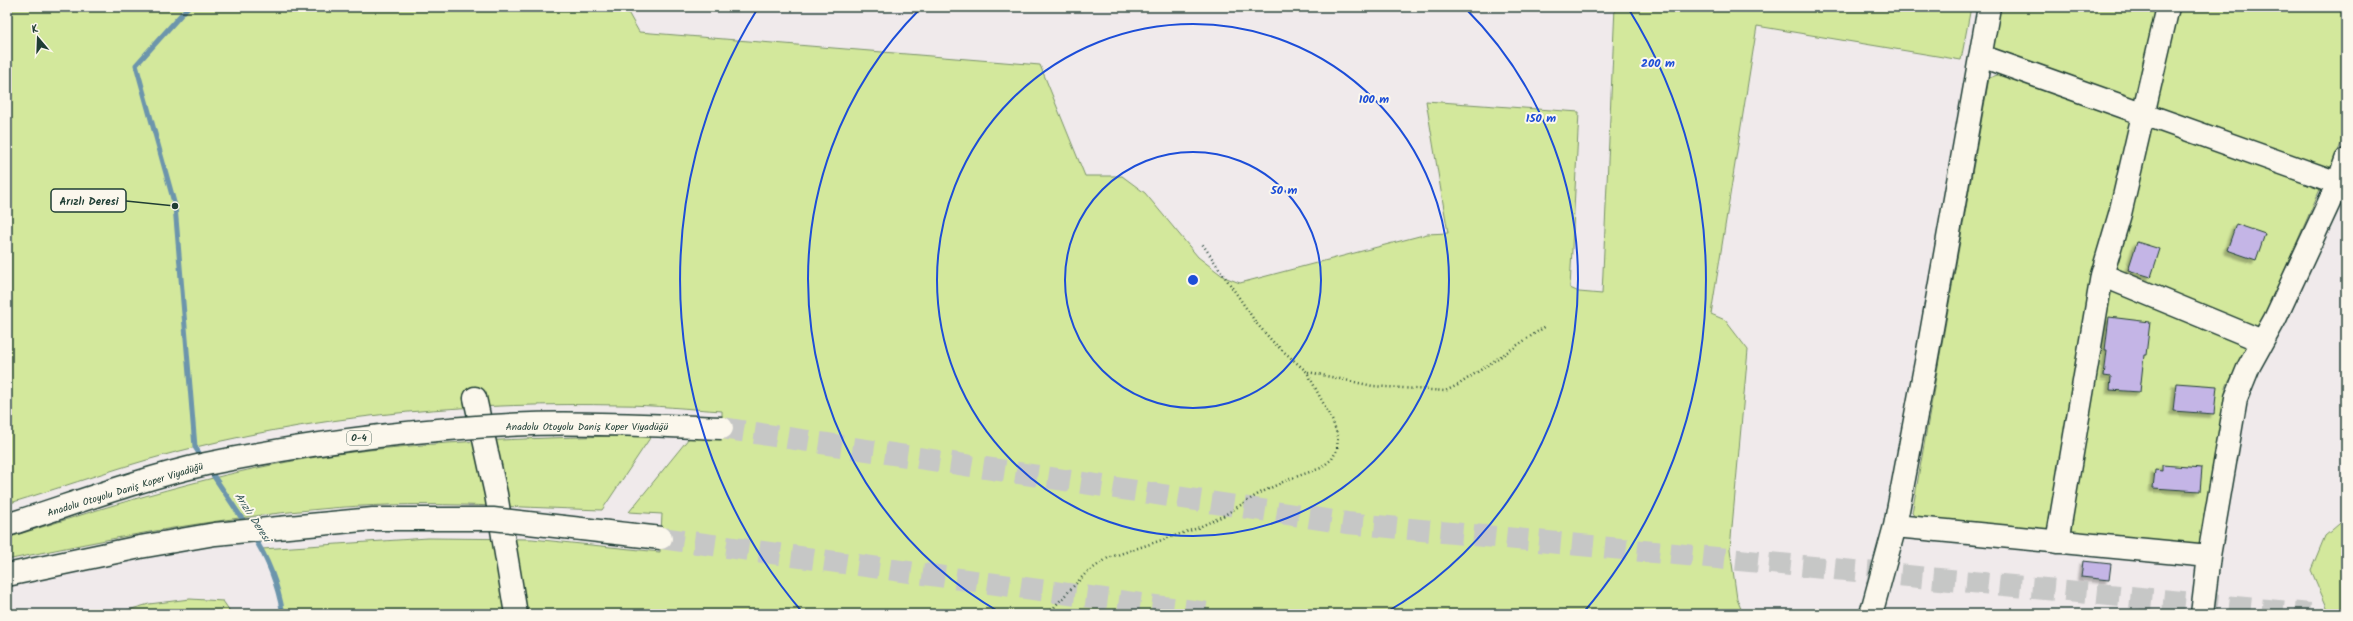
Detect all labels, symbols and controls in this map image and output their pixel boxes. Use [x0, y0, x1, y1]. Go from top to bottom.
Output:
north arrow [18, 18, 58, 58]
text: K [29, 20, 41, 39]
text: 200 m [1641, 54, 1675, 73]
text: 100 m [1359, 90, 1389, 109]
text: 150 m [1526, 109, 1556, 128]
text: 50 m [1270, 181, 1298, 200]
callout: Arızlı Deresi [51, 189, 126, 212]
text: Arızlı Deresi [59, 193, 120, 211]
centre of rings [1186, 273, 1200, 287]
street label: Anadolu Otoyolu Daniş Koper Viyadüğü [506, 419, 668, 435]
road number: O-4 [347, 431, 371, 445]
street label: Anadolu Otoyolu Daniş Koper Viyadüğü [45, 459, 205, 521]
water label: Arızlı Deresi [229, 489, 276, 548]

